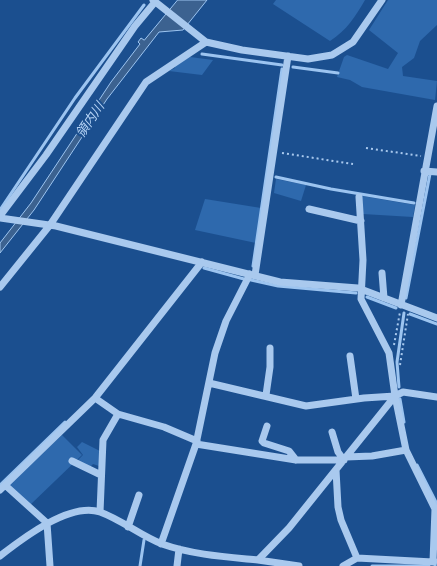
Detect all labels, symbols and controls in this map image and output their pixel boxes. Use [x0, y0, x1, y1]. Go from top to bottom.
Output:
water label: 領内川 [73, 99, 107, 141]

